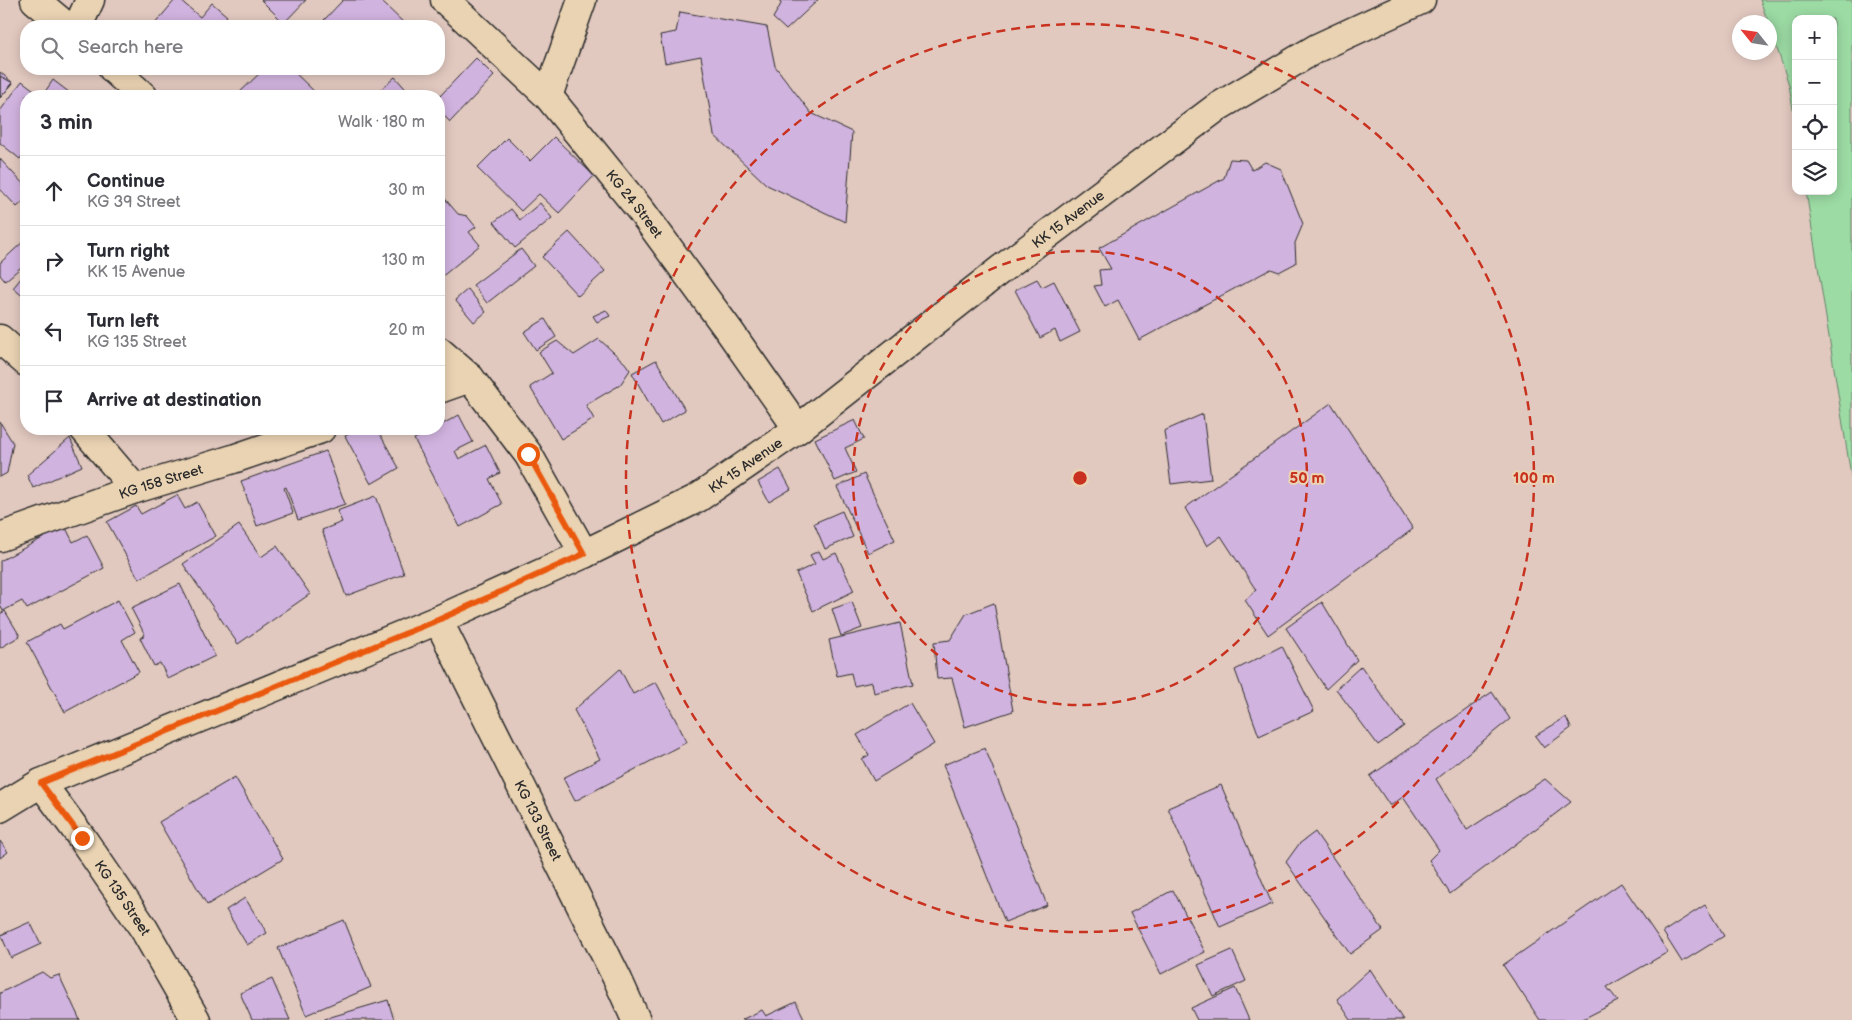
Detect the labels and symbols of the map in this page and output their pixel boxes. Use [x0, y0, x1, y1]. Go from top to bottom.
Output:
north arrow [1732, 15, 1777, 60]
street label: KG 24 Street [602, 167, 666, 242]
street label: KK 15 Avenue [1029, 187, 1108, 252]
street label: KK 15 Avenue [705, 434, 786, 497]
route start [517, 443, 540, 466]
street label: KG 158 Street [117, 461, 205, 503]
centre of rings [1071, 469, 1089, 487]
text: 50 m [1290, 469, 1325, 488]
text: 100 m [1513, 469, 1555, 488]
street label: KG 133 Street [510, 777, 565, 864]
route end [71, 827, 94, 850]
street label: KG 135 Street [91, 857, 154, 939]

